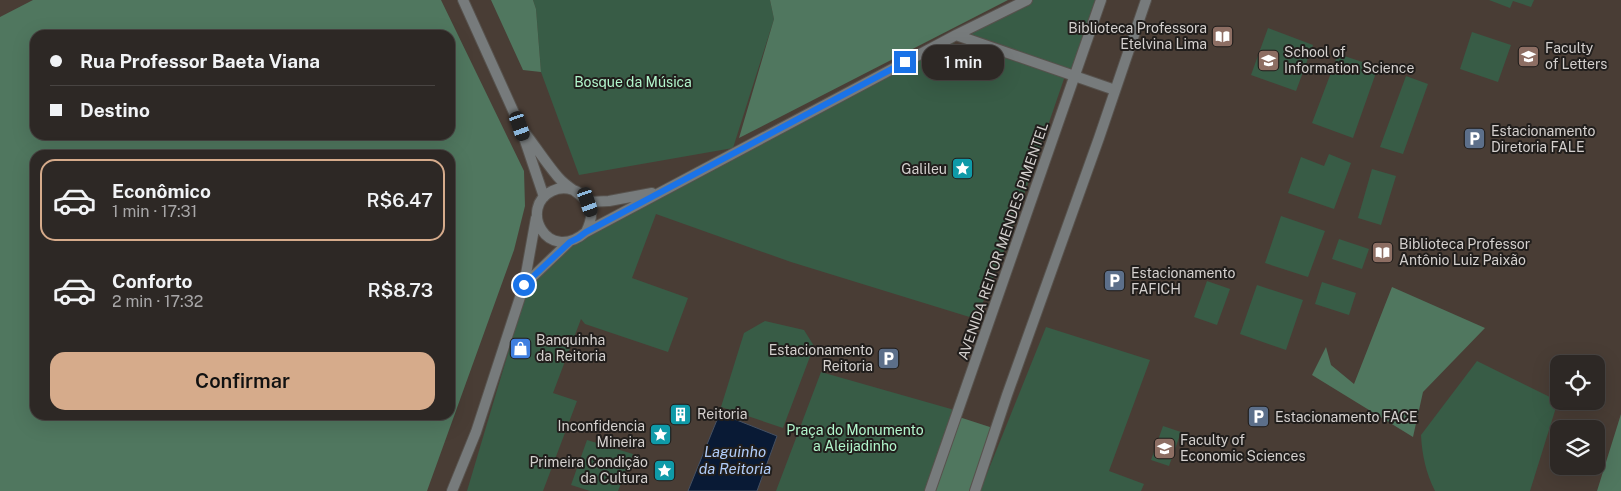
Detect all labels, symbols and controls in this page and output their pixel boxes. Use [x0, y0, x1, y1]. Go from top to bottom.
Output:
place label: Biblioteca Professora Etelvina Lima [1068, 20, 1207, 52]
library icon: Biblioteca Professora Etelvina Lima [1211, 24, 1235, 48]
place label: Faculty of Letters [1545, 40, 1607, 72]
callout: 1 min [922, 44, 1005, 80]
place label: School of Information Science [1284, 44, 1414, 76]
school or university icon: Faculty of Letters [1517, 44, 1541, 68]
school or university icon: School of Information Science [1256, 48, 1280, 72]
text: Rua Professor Baeta Viana [80, 50, 320, 72]
route end [894, 51, 916, 73]
text: 1 min [944, 53, 982, 72]
park label: Bosque da Música [574, 74, 692, 90]
text: Destino [80, 99, 150, 121]
car [508, 109, 531, 143]
street label: AVENIDA REITOR MENDES PIMENTEL [955, 120, 1051, 362]
place label: Estacionamento Diretoria FALE [1491, 123, 1595, 155]
parking icon: Estacionamento Diretoria FALE [1463, 127, 1487, 151]
place icon: Galileu [951, 157, 975, 181]
place label: Galileu [901, 161, 947, 177]
icon: car [52, 178, 97, 223]
text: Econômico [112, 180, 211, 202]
car [576, 185, 599, 219]
text: R$6.47 [366, 189, 433, 211]
text: 1 min · 17:31 [112, 202, 197, 221]
place label: Biblioteca Professor Antônio Luiz Paixão [1399, 236, 1530, 268]
library icon: Biblioteca Professor Antônio Luiz Paixão [1371, 240, 1395, 264]
place label: Estacionamento FAFICH [1131, 265, 1235, 297]
icon: car [52, 268, 97, 313]
parking icon: Estacionamento FAFICH [1103, 269, 1127, 293]
text: Conforto [112, 270, 192, 292]
route start [513, 274, 535, 296]
text: R$8.73 [367, 279, 433, 301]
text: 2 min · 17:32 [112, 292, 203, 311]
place label: Banquinha da Reitoria [536, 332, 606, 364]
shop icon: Banquinha da Reitoria [508, 336, 532, 360]
place label: Estacionamento Reitoria [769, 342, 873, 374]
parking icon: Estacionamento Reitoria [877, 346, 901, 370]
button: Confirmar [50, 352, 435, 410]
map controls [1550, 355, 1605, 475]
button: locate [1550, 355, 1605, 410]
building icon: Reitoria [669, 402, 693, 426]
parking icon: Estacionamento FACE [1247, 405, 1271, 429]
place label: Reitoria [697, 406, 748, 422]
place label: Estacionamento FACE [1275, 409, 1418, 425]
place label: Inconfidencia Mineira [558, 418, 645, 450]
button: layers [1550, 420, 1605, 475]
place icon: Inconfidencia Mineira [649, 422, 673, 446]
park label: Praça do Monumento a Aleijadinho [786, 422, 924, 454]
place label: Faculty of Economic Sciences [1180, 432, 1305, 464]
school or university icon: Faculty of Economic Sciences [1152, 436, 1176, 460]
water label: Laguinho da Reitoria [699, 443, 771, 477]
place label: Primeira Condição da Cultura [529, 454, 648, 486]
place icon: Primeira Condição da Cultura [652, 458, 676, 482]

